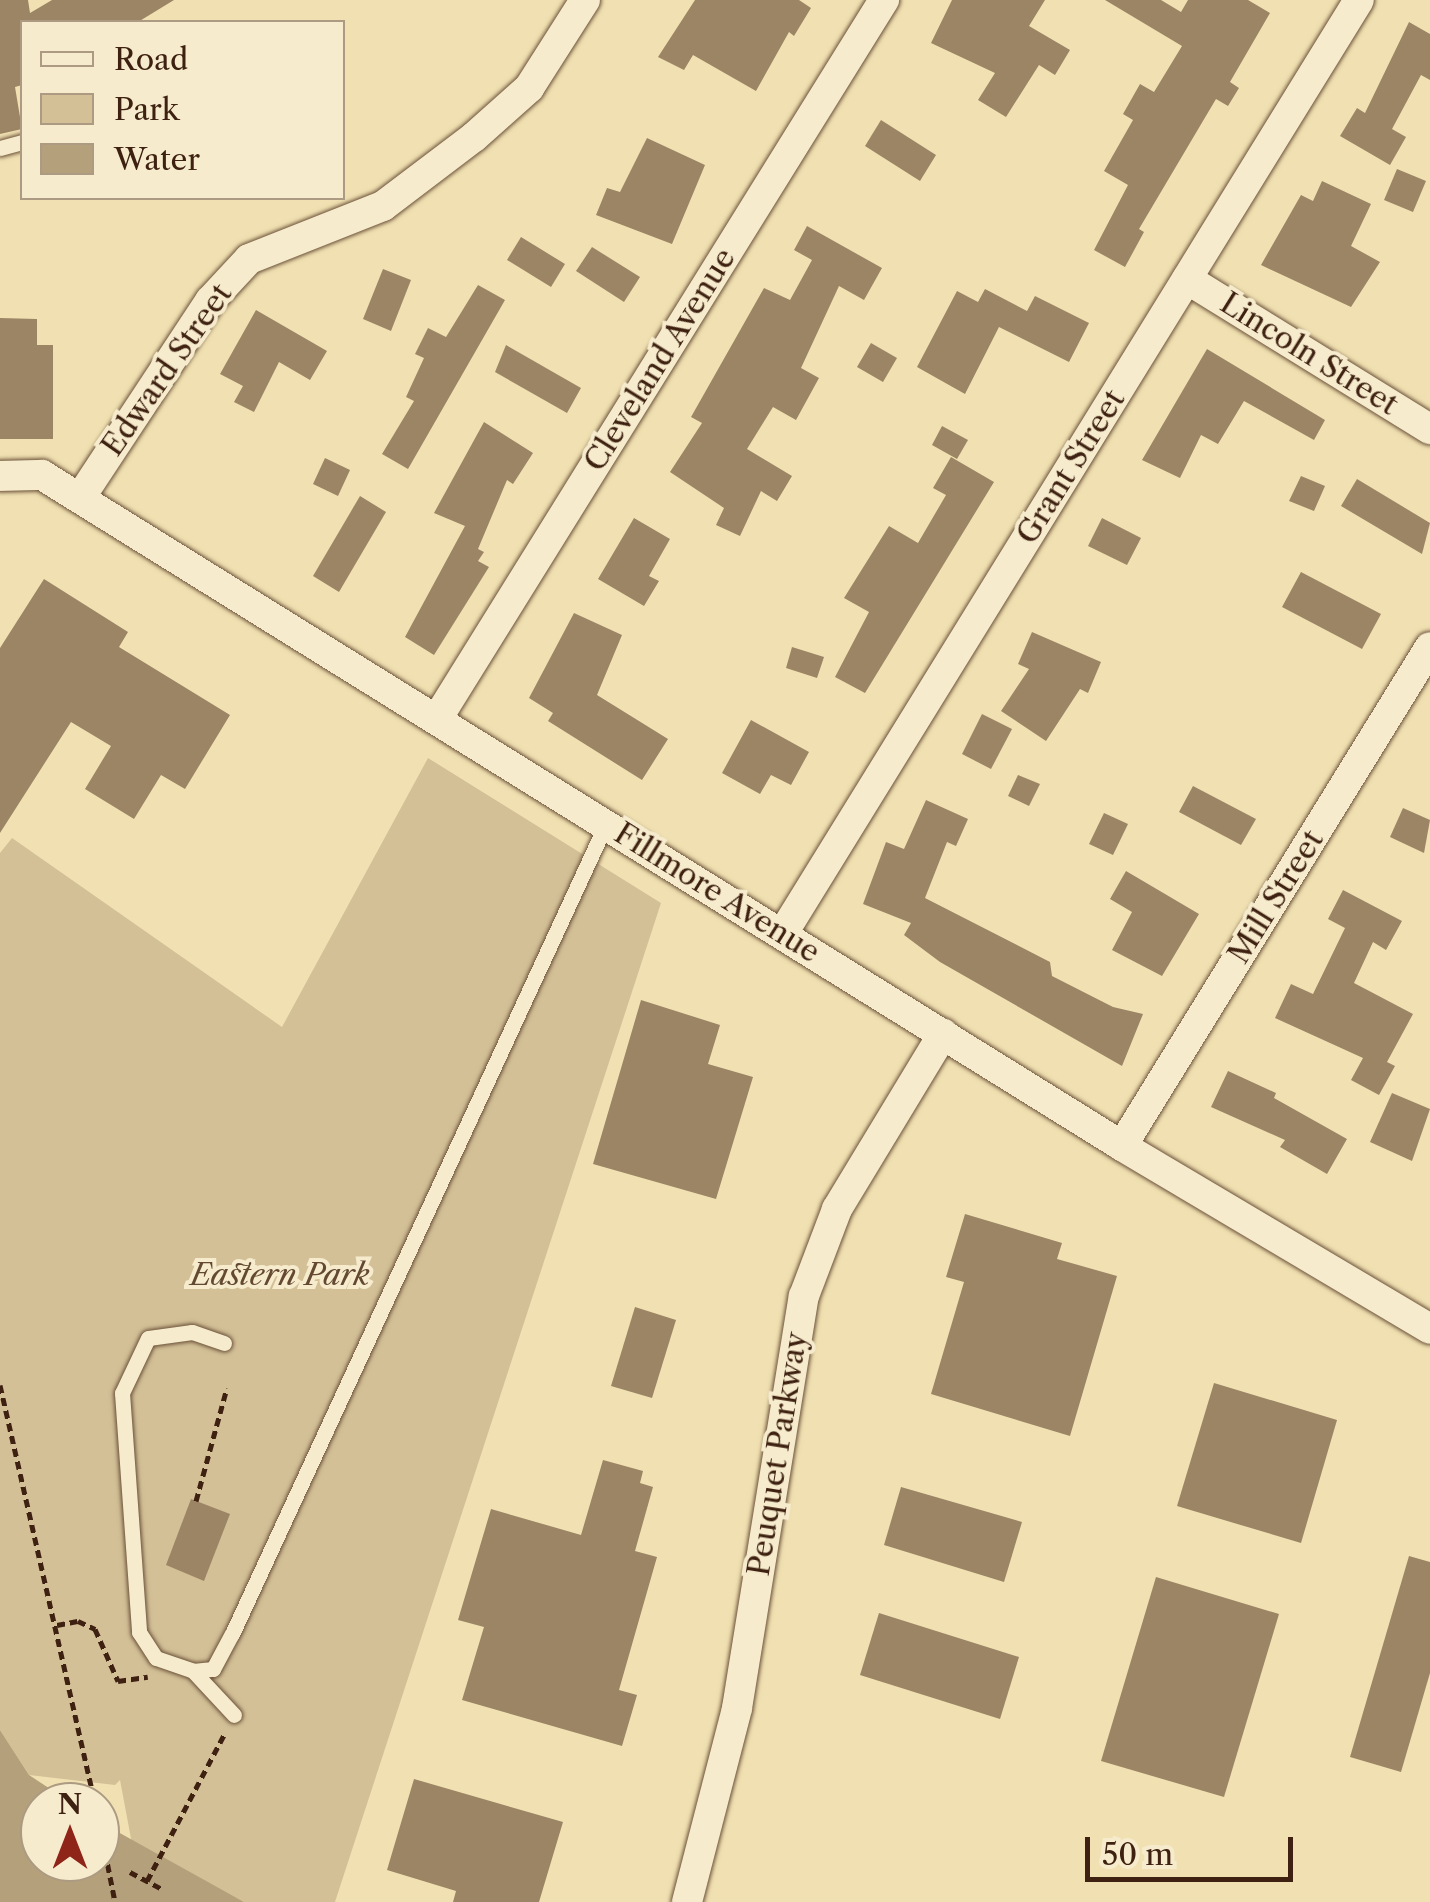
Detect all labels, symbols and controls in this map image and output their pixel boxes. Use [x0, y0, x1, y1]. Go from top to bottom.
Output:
legend [20, 20, 345, 200]
text: Road [114, 41, 188, 78]
text: Park [114, 91, 179, 128]
text: Water [114, 141, 200, 178]
street label: Cleveland Avenue [577, 242, 743, 478]
street label: Edward Street [94, 277, 240, 463]
street label: Lincoln Street [1214, 285, 1404, 423]
street label: Grant Street [1009, 383, 1133, 551]
street label: Fillmore Avenue [607, 815, 827, 971]
street label: Mill Street [1221, 824, 1331, 970]
park label: Eastern Park [191, 1257, 369, 1293]
street label: Peuquet Parkway [741, 1329, 815, 1579]
north arrow [20, 1782, 120, 1882]
text: N [58, 1787, 82, 1821]
scale bar [1090, 1817, 1298, 1879]
text: 50 m [1102, 1836, 1173, 1873]

